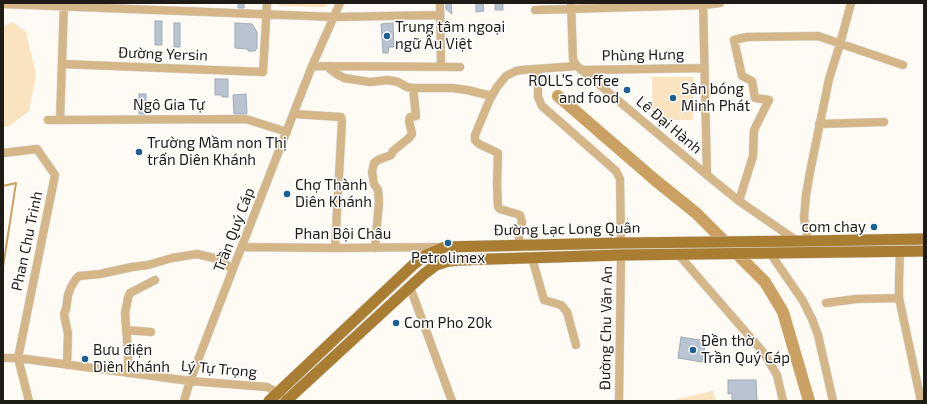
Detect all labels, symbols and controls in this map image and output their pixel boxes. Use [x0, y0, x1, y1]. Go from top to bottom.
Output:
place label: Trung tâm ngoại ngữ Âu Việt [395, 18, 505, 53]
marker: Trung tâm ngoại ngữ Âu Việt [382, 31, 392, 41]
street label: Đường Yersin [118, 43, 208, 65]
street label: Phùng Hưng [602, 45, 684, 65]
place label: ROLL’S coffee and food [528, 72, 619, 107]
place label: Sân bóng Minh Phát [681, 80, 750, 115]
marker: ROLL’S coffee and food [622, 85, 632, 95]
street label: Lê Đại Hành [633, 92, 705, 158]
marker: Sân bóng Minh Phát [668, 93, 678, 103]
street label: Ngô Gia Tự [133, 96, 205, 114]
place label: Trường Mầm non Thị trấn Diên Khánh [147, 134, 287, 169]
marker: Trường Mầm non Thị trấn Diên Khánh [134, 147, 144, 157]
place label: Chợ Thành Diên Khánh [295, 176, 372, 211]
street label: Trần Quý Cáp [210, 185, 258, 275]
street label: Phan Chu Trinh [8, 189, 46, 293]
marker: Chợ Thành Diên Khánh [282, 189, 292, 199]
place label: com chay [802, 218, 866, 236]
street label: Đường Lạc Long Quân [493, 219, 641, 239]
marker: com chay [869, 222, 879, 232]
street label: Phan Bội Châu [295, 225, 391, 243]
marker: Petrolimex [443, 238, 453, 248]
place label: Petrolimex [411, 249, 485, 267]
street label: Đường Chu Văn An [596, 266, 616, 390]
place label: Com Pho 20k [404, 314, 492, 332]
marker: Com Pho 20k [391, 318, 401, 328]
place label: Đền thờ Trần Quý Cáp [701, 332, 790, 367]
place label: Bưu điện Diên Khánh [93, 341, 170, 376]
marker: Đền thờ Trần Quý Cáp [688, 345, 698, 355]
marker: Bưu điện Diên Khánh [80, 354, 90, 364]
street label: Lý Tự Trọng [180, 357, 258, 381]

